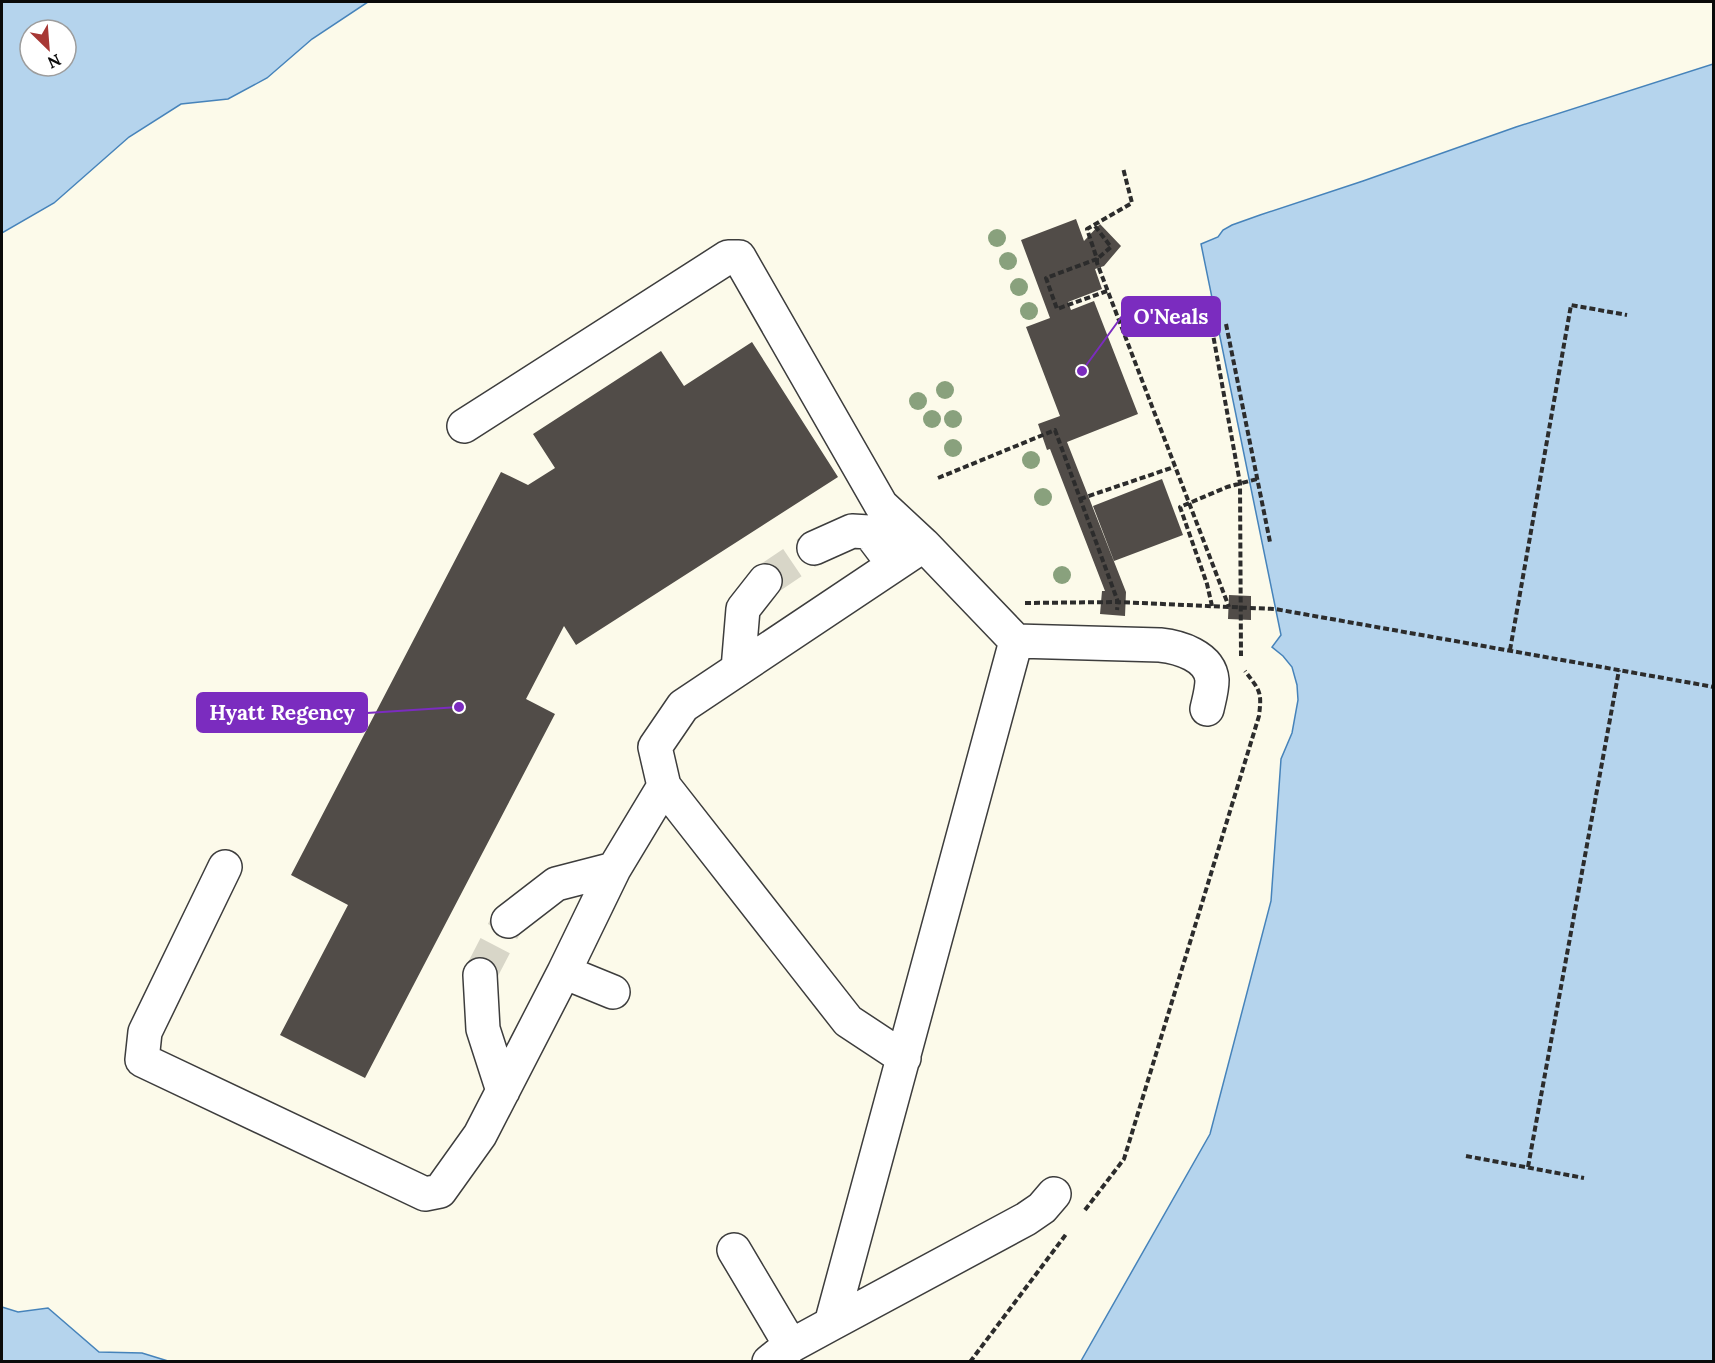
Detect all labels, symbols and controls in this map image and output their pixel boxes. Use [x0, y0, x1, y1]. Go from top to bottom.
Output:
north arrow [18, 18, 78, 78]
text: N [45, 50, 64, 73]
callout: O'Neals [1122, 297, 1220, 336]
text: O'Neals [1134, 303, 1208, 330]
callout: Hyatt Regency [197, 693, 367, 732]
text: Hyatt Regency [209, 699, 355, 726]

